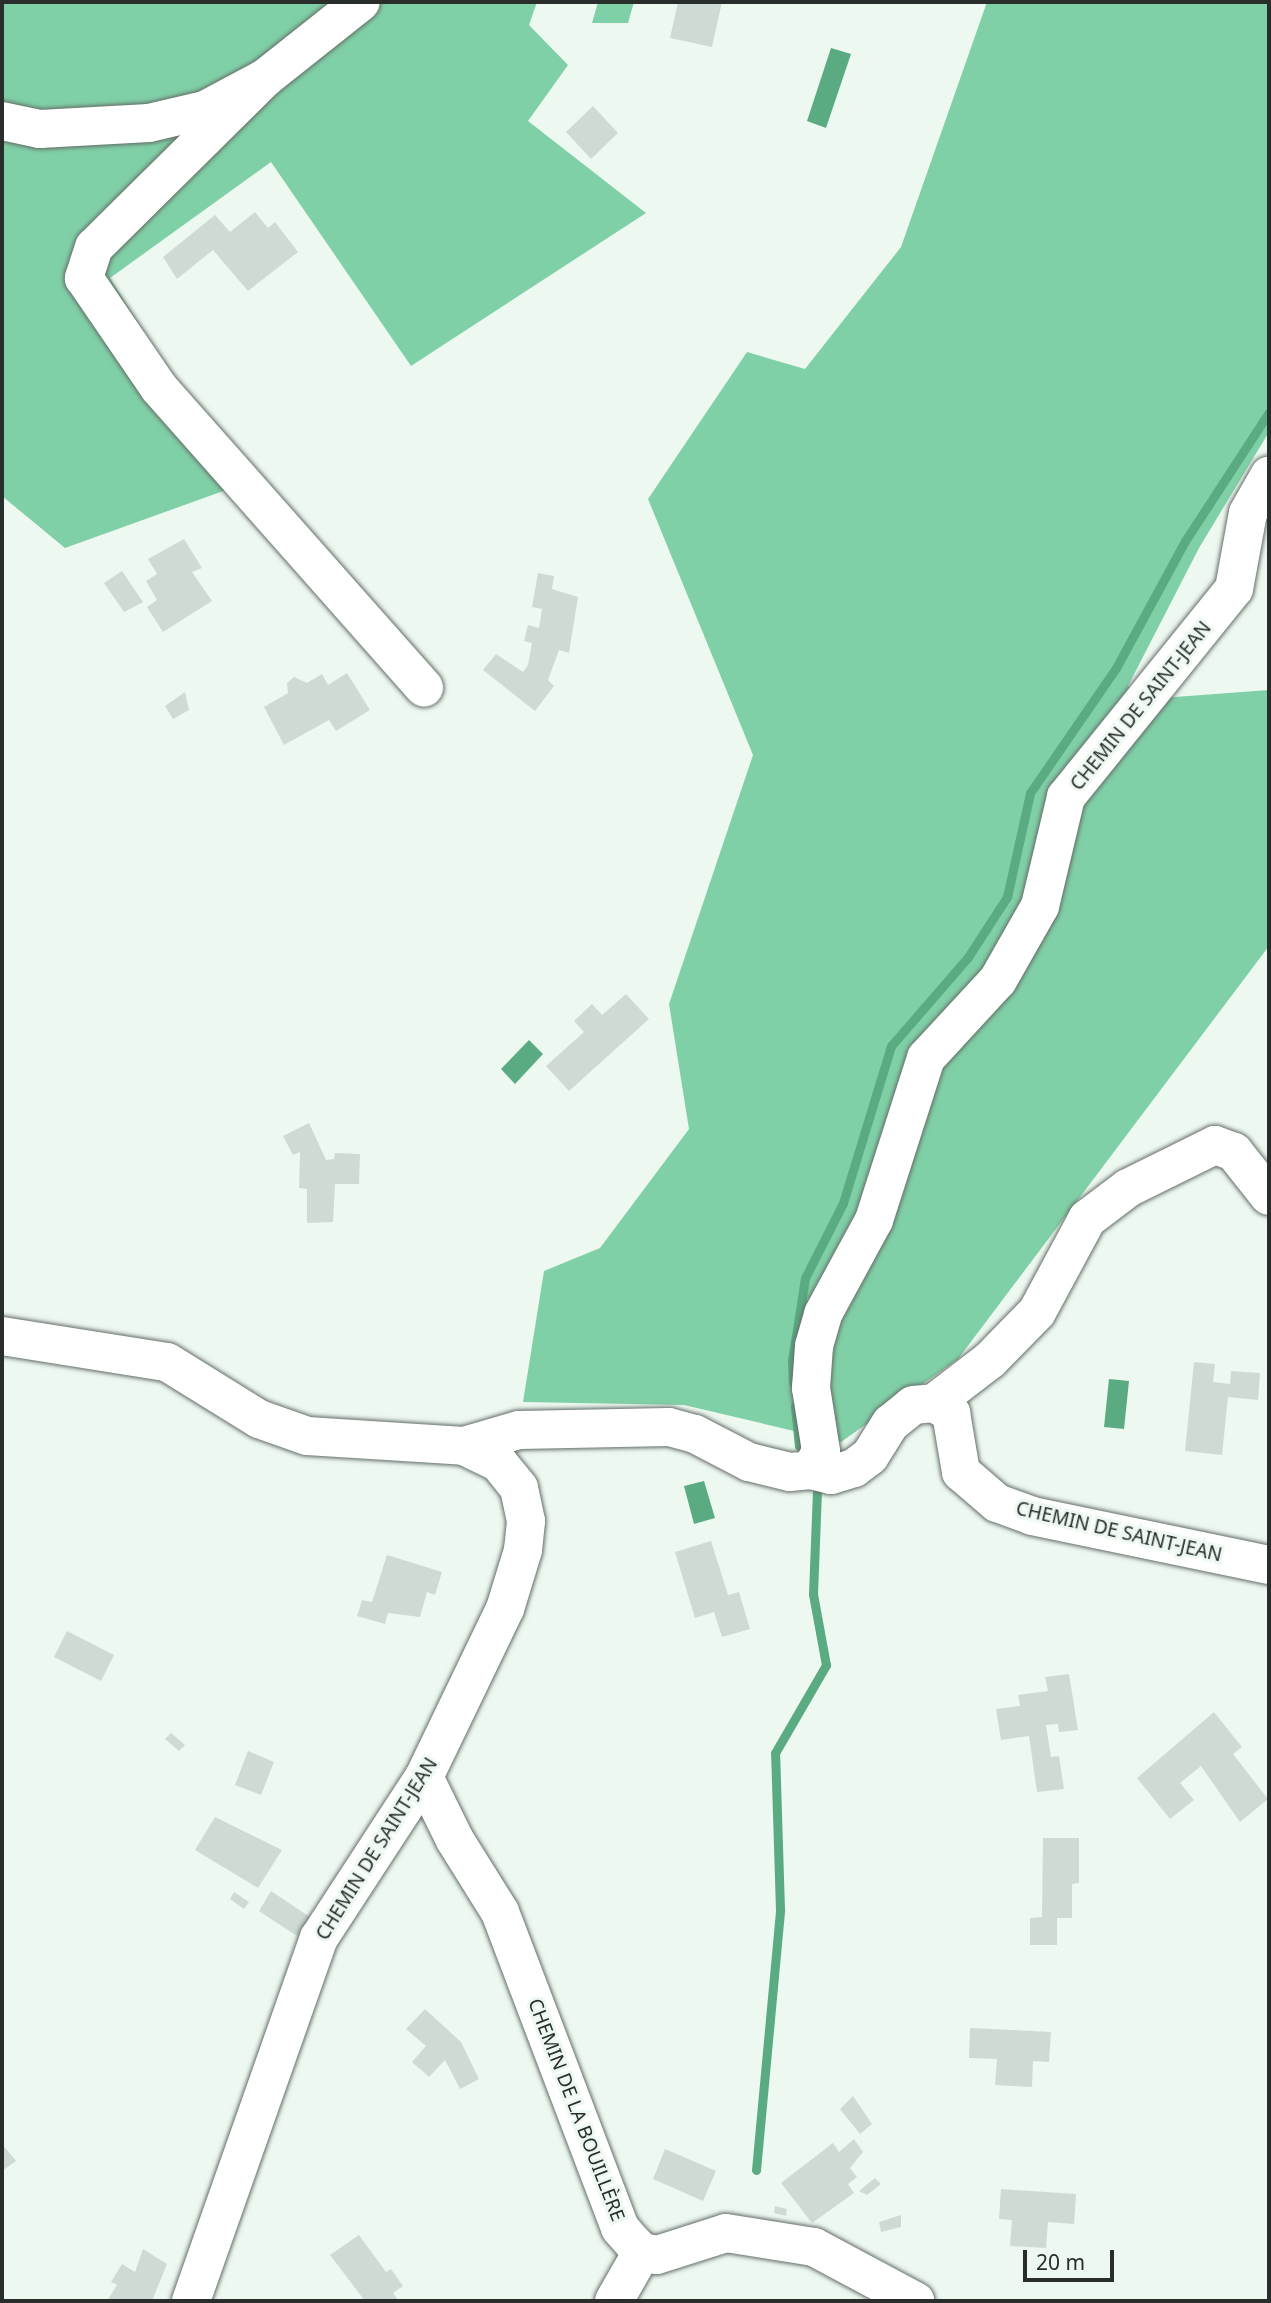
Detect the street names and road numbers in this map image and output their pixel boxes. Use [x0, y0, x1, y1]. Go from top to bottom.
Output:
street label: CHEMIN DE SAINT-JEAN [1066, 617, 1216, 795]
street label: CHEMIN DE SAINT-JEAN [1014, 1497, 1224, 1567]
street label: CHEMIN DE SAINT-JEAN [311, 1754, 443, 1944]
street label: CHEMIN DE LA BOUILLÈRE [523, 1996, 629, 2224]

